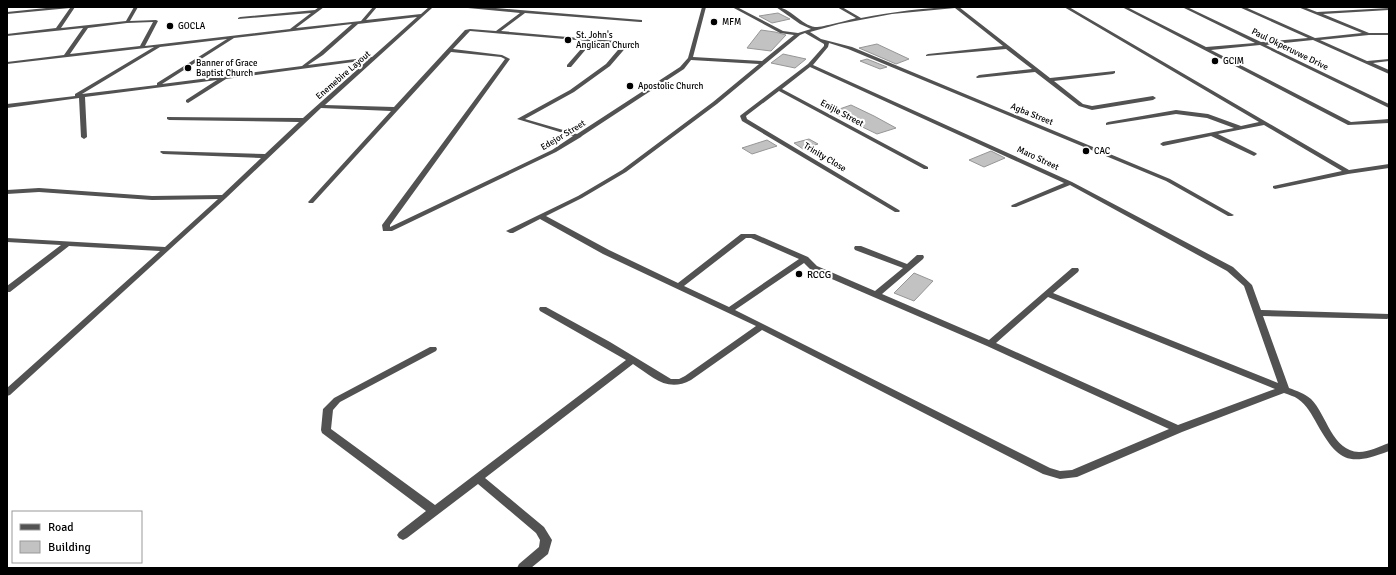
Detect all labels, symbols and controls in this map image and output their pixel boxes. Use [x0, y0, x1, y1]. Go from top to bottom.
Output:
marker: MFM [709, 17, 719, 27]
place label: MFM [722, 17, 741, 28]
marker: GOCLA [165, 21, 175, 31]
place label: GOCLA [178, 21, 206, 32]
street label: Paul Okperuvwe Drive [1250, 26, 1330, 73]
place label: St. John's Anglican Church [576, 30, 640, 51]
marker: St. John's Anglican Church [563, 35, 573, 45]
street label: Enemebire Layout [314, 49, 373, 102]
marker: GCIM [1210, 56, 1220, 66]
place label: GCIM [1223, 56, 1244, 67]
place label: Banner of Grace Baptist Church [196, 58, 258, 79]
marker: Banner of Grace Baptist Church [183, 63, 193, 73]
marker: Apostolic Church [625, 81, 635, 91]
place label: Apostolic Church [638, 81, 704, 92]
street label: Enijie Street [818, 97, 865, 129]
street label: Agba Street [1009, 101, 1055, 128]
street label: Edejor Street [539, 118, 588, 153]
street label: Trinity Close [801, 140, 848, 175]
street label: Maro Street [1015, 144, 1061, 173]
marker: CAC [1081, 146, 1091, 156]
place label: CAC [1094, 146, 1111, 157]
marker: RCCG [794, 269, 804, 279]
place label: RCCG [807, 269, 831, 281]
legend [12, 511, 142, 563]
text: Road [48, 520, 74, 535]
text: Building [48, 540, 91, 555]

